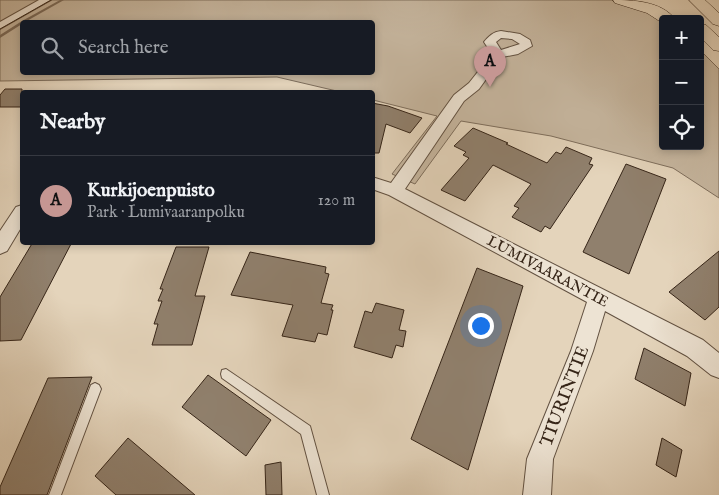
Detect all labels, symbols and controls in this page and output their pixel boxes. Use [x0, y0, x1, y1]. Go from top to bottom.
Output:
map controls [659, 15, 704, 150]
button: + [659, 15, 704, 60]
search box [20, 20, 375, 75]
icon: search [38, 34, 66, 62]
text: Search here [78, 36, 169, 60]
pin: A [474, 46, 506, 87]
button: − [659, 60, 704, 105]
button: locate [659, 105, 704, 150]
text: Nearby [40, 109, 105, 136]
text: Kurkijoenpuisto [87, 179, 215, 203]
text: A [51, 191, 61, 211]
text: 120 m [318, 191, 355, 211]
text: Park · Lumivaaranpolku [87, 203, 245, 223]
street label: LUMIVAARANTIE [484, 231, 612, 312]
your location [468, 313, 494, 339]
street label: TIURINTIE [536, 343, 595, 450]

